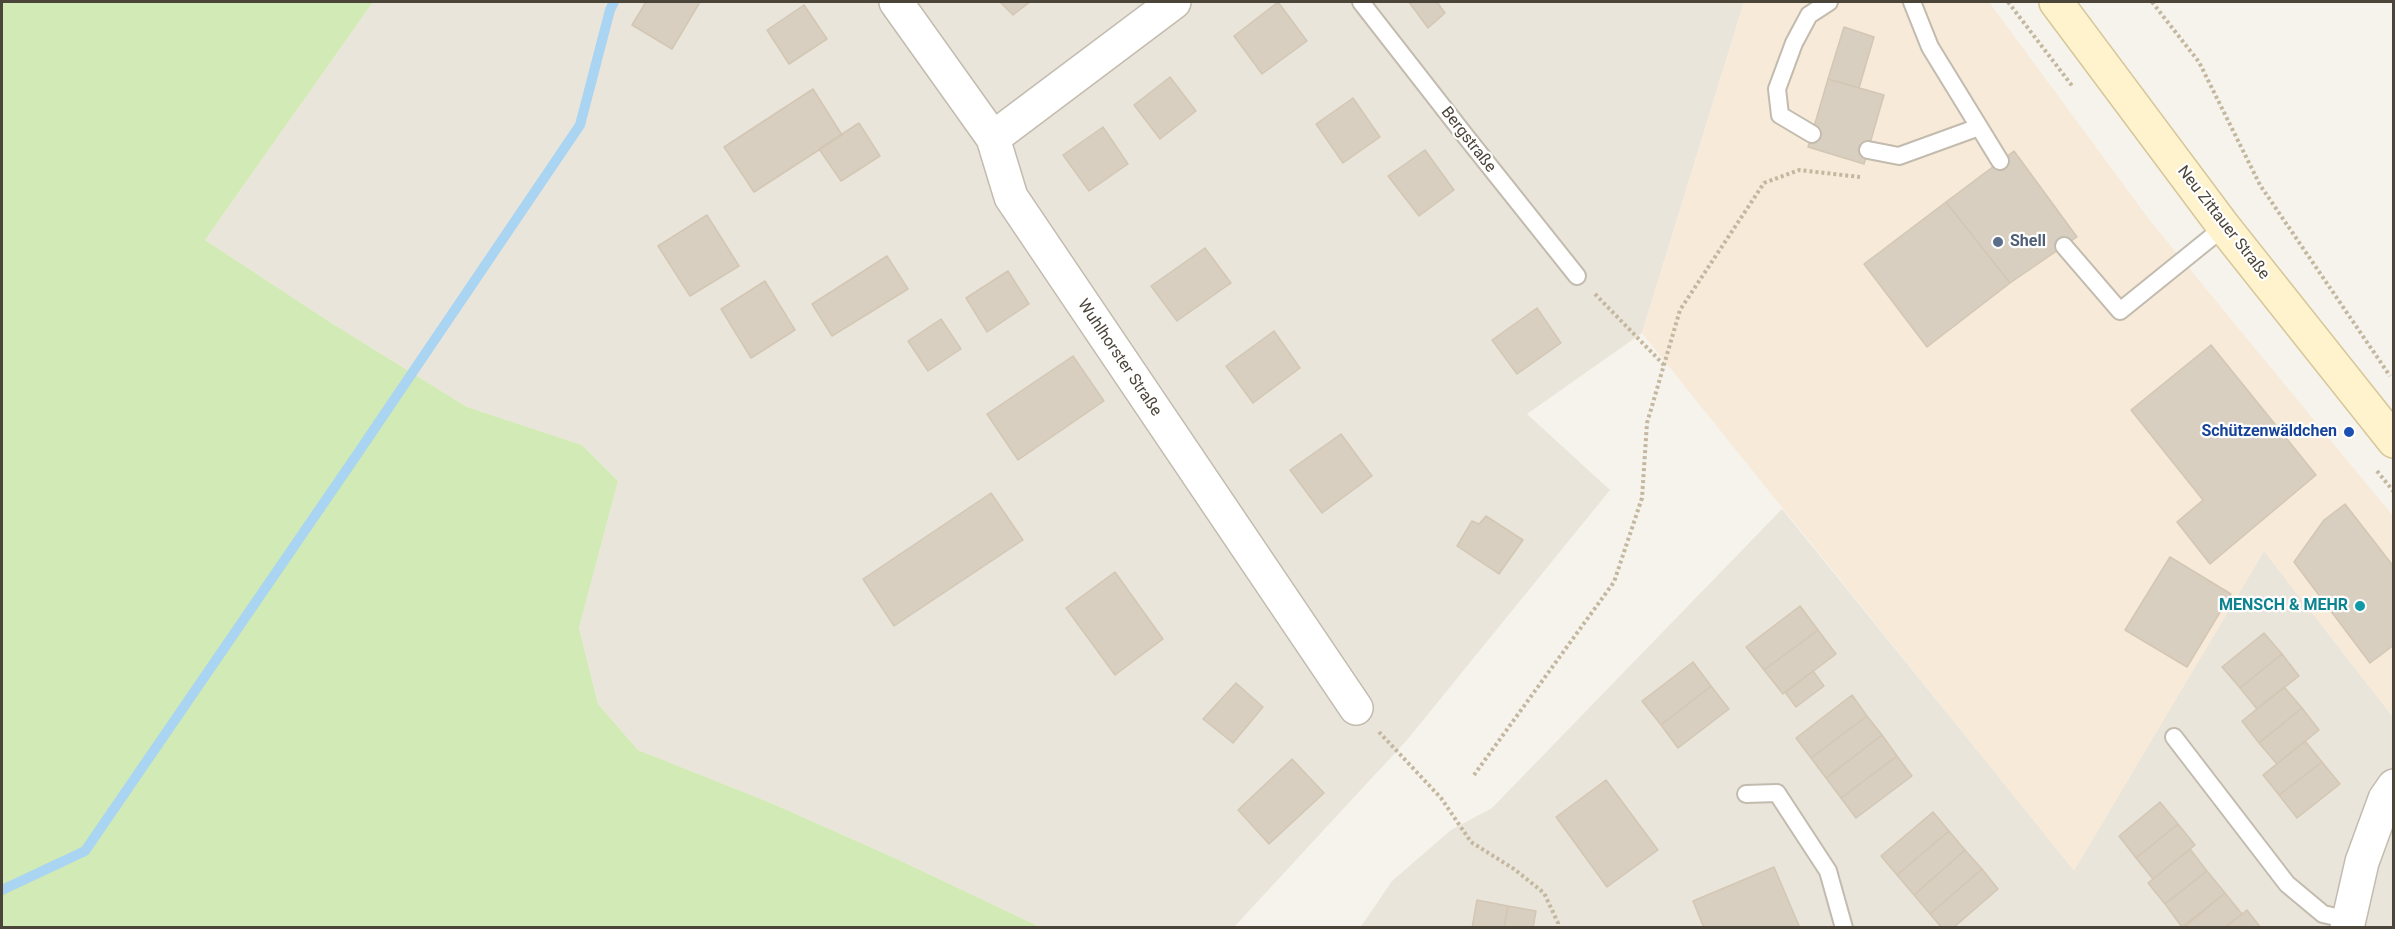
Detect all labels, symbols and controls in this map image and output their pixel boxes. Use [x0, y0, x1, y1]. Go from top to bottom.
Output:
street label: Bergstraße [1436, 103, 1500, 177]
street label: Neu Zittauer Straße [2173, 162, 2273, 284]
place label: Shell [2010, 232, 2046, 252]
marker: Shell [1991, 235, 2005, 249]
street label: Wuhlhorster Straße [1073, 296, 1165, 420]
place label: Schützenwäldchen [2201, 422, 2337, 442]
marker: Schützenwäldchen [2342, 425, 2356, 439]
place label: MENSCH & MEHR [2219, 596, 2348, 616]
marker: MENSCH & MEHR [2353, 599, 2367, 613]

